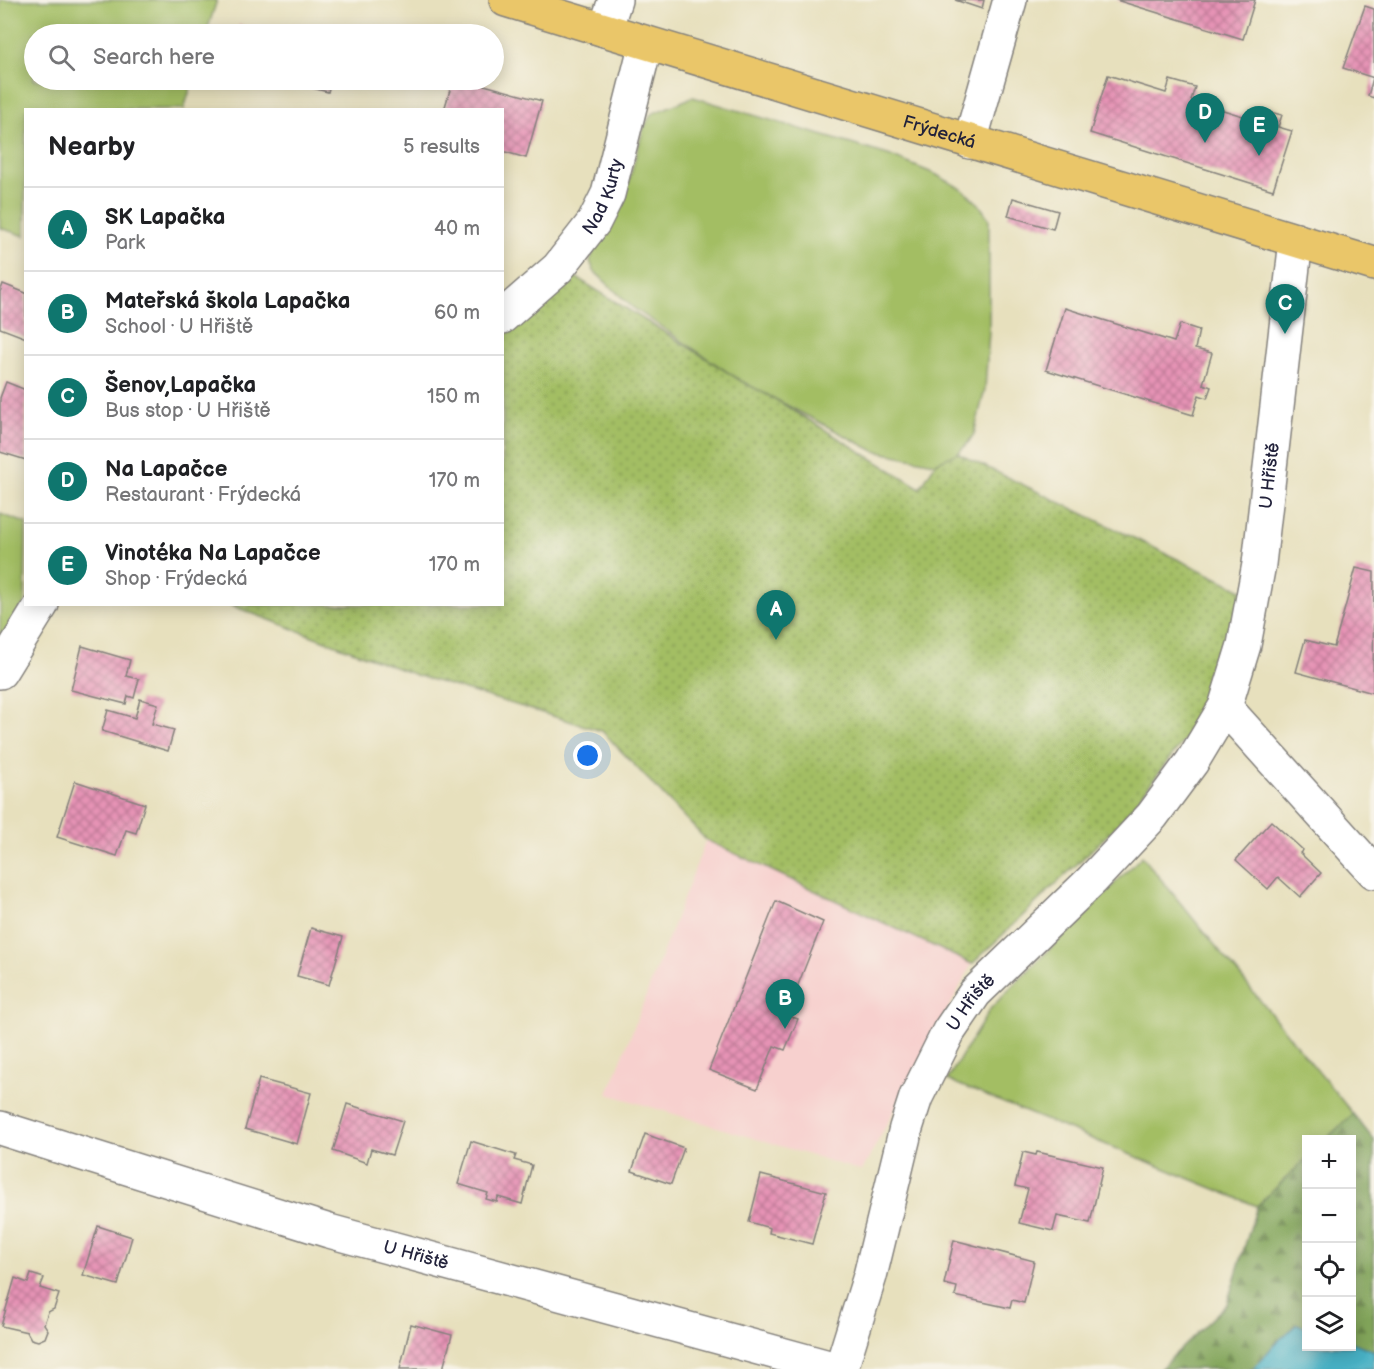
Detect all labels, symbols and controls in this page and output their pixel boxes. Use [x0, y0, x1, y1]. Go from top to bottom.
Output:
search box [24, 24, 504, 90]
icon: search [45, 41, 78, 74]
text: Search here [93, 44, 215, 71]
pin: D [1186, 94, 1224, 143]
pin: E [1240, 106, 1278, 156]
street label: Frýdecká [900, 111, 978, 153]
text: Nearby [48, 132, 135, 163]
text: 5 results [403, 135, 480, 159]
street label: Nad Kurty [578, 156, 627, 239]
text: SK Lapačka [105, 204, 226, 231]
text: A [61, 217, 74, 241]
text: 40 m [434, 217, 480, 241]
text: Park [105, 231, 145, 255]
pin: C [1266, 284, 1304, 334]
text: Mateřská škola Lapačka [105, 288, 350, 315]
text: B [60, 301, 75, 325]
text: 60 m [434, 301, 480, 325]
text: School · U Hřiště [105, 315, 253, 339]
text: Šenov,Lapačka [105, 372, 256, 399]
text: C [60, 385, 75, 409]
text: 150 m [427, 385, 480, 409]
text: Bus stop · U Hřiště [105, 399, 271, 423]
street label: U Hřiště [1255, 441, 1283, 510]
text: Na Lapačce [105, 456, 227, 483]
text: D [61, 469, 74, 493]
text: 170 m [429, 469, 480, 493]
text: Restaurant · Frýdecká [105, 483, 301, 507]
text: Vinotéka Na Lapačce [105, 540, 321, 567]
text: E [61, 553, 74, 577]
text: 170 m [429, 553, 480, 577]
text: Shop · Frýdecká [105, 567, 248, 591]
pin: A [756, 590, 796, 640]
your location [573, 741, 602, 770]
street label: U Hřiště [942, 969, 999, 1035]
pin: B [766, 980, 804, 1029]
map controls [1302, 1135, 1356, 1351]
button: + [1302, 1135, 1356, 1189]
button: − [1302, 1189, 1356, 1243]
street label: U Hřiště [381, 1236, 451, 1274]
button: locate [1302, 1243, 1356, 1297]
button: layers [1302, 1297, 1356, 1351]

